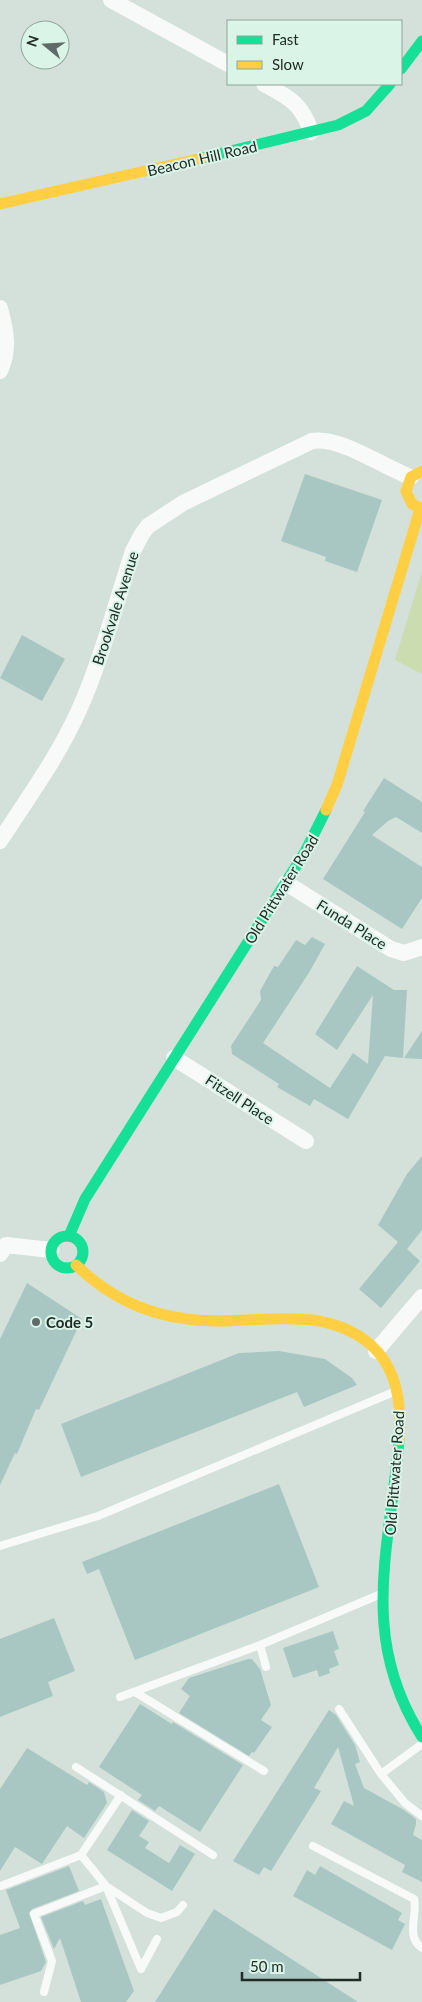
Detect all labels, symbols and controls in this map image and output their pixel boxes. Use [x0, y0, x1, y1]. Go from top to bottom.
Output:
north arrow [20, 20, 70, 70]
legend [227, 20, 402, 85]
text: Fast [272, 30, 299, 48]
text: N [22, 33, 42, 49]
text: Slow [272, 55, 304, 73]
street label: Beacon Hill Road [145, 137, 259, 179]
street label: Brookvale Avenue [88, 549, 142, 667]
street label: Old Pittwater Road [240, 831, 322, 947]
street label: Funda Place [314, 895, 390, 953]
street label: Fitzell Place [202, 1070, 278, 1128]
place label: Code 5 [46, 1313, 93, 1331]
marker: Code 5 [30, 1316, 42, 1328]
street label: Old Pittwater Road [381, 1410, 407, 1536]
scale bar [242, 1950, 360, 1982]
text: 50 m [250, 1957, 284, 1975]

